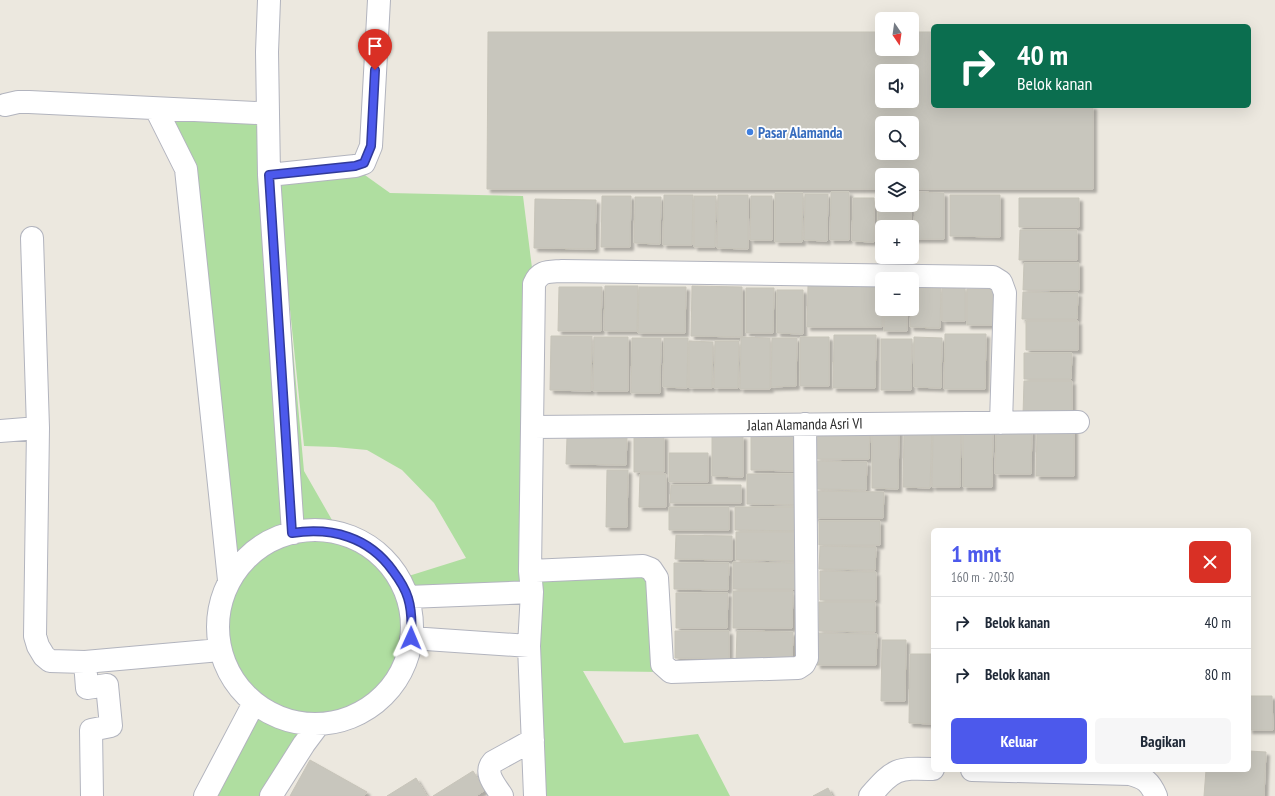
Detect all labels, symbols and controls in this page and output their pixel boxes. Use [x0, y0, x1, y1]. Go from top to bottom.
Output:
north arrow [875, 12, 919, 56]
map controls [875, 12, 919, 316]
pin [358, 29, 392, 70]
icon: arrive [364, 35, 386, 57]
text: 40 m [1017, 36, 1068, 73]
icon: right [951, 40, 1003, 92]
button: sound [875, 64, 919, 108]
text: Belok kanan [1017, 72, 1092, 95]
button: search [875, 116, 919, 160]
place label: Pasar Alamanda [758, 123, 843, 142]
marker: Pasar Alamanda [745, 127, 755, 137]
button: layers [875, 168, 919, 212]
button: + [875, 220, 919, 264]
button: − [875, 272, 919, 316]
street label: Jalan Alamanda Asri VI [746, 413, 863, 435]
text: 1 mnt [951, 538, 1001, 569]
button: close [1189, 541, 1231, 583]
text: 160 m · 20:30 [951, 569, 1014, 586]
icon: right [951, 612, 973, 634]
text: Belok kanan [985, 613, 1050, 632]
text: 40 m [1205, 613, 1231, 632]
position arrow [390, 617, 432, 659]
icon: right [951, 664, 973, 686]
text: Belok kanan [985, 665, 1050, 684]
text: 80 m [1205, 665, 1231, 684]
button: Keluar [951, 718, 1087, 764]
button: Bagikan [1095, 718, 1231, 764]

